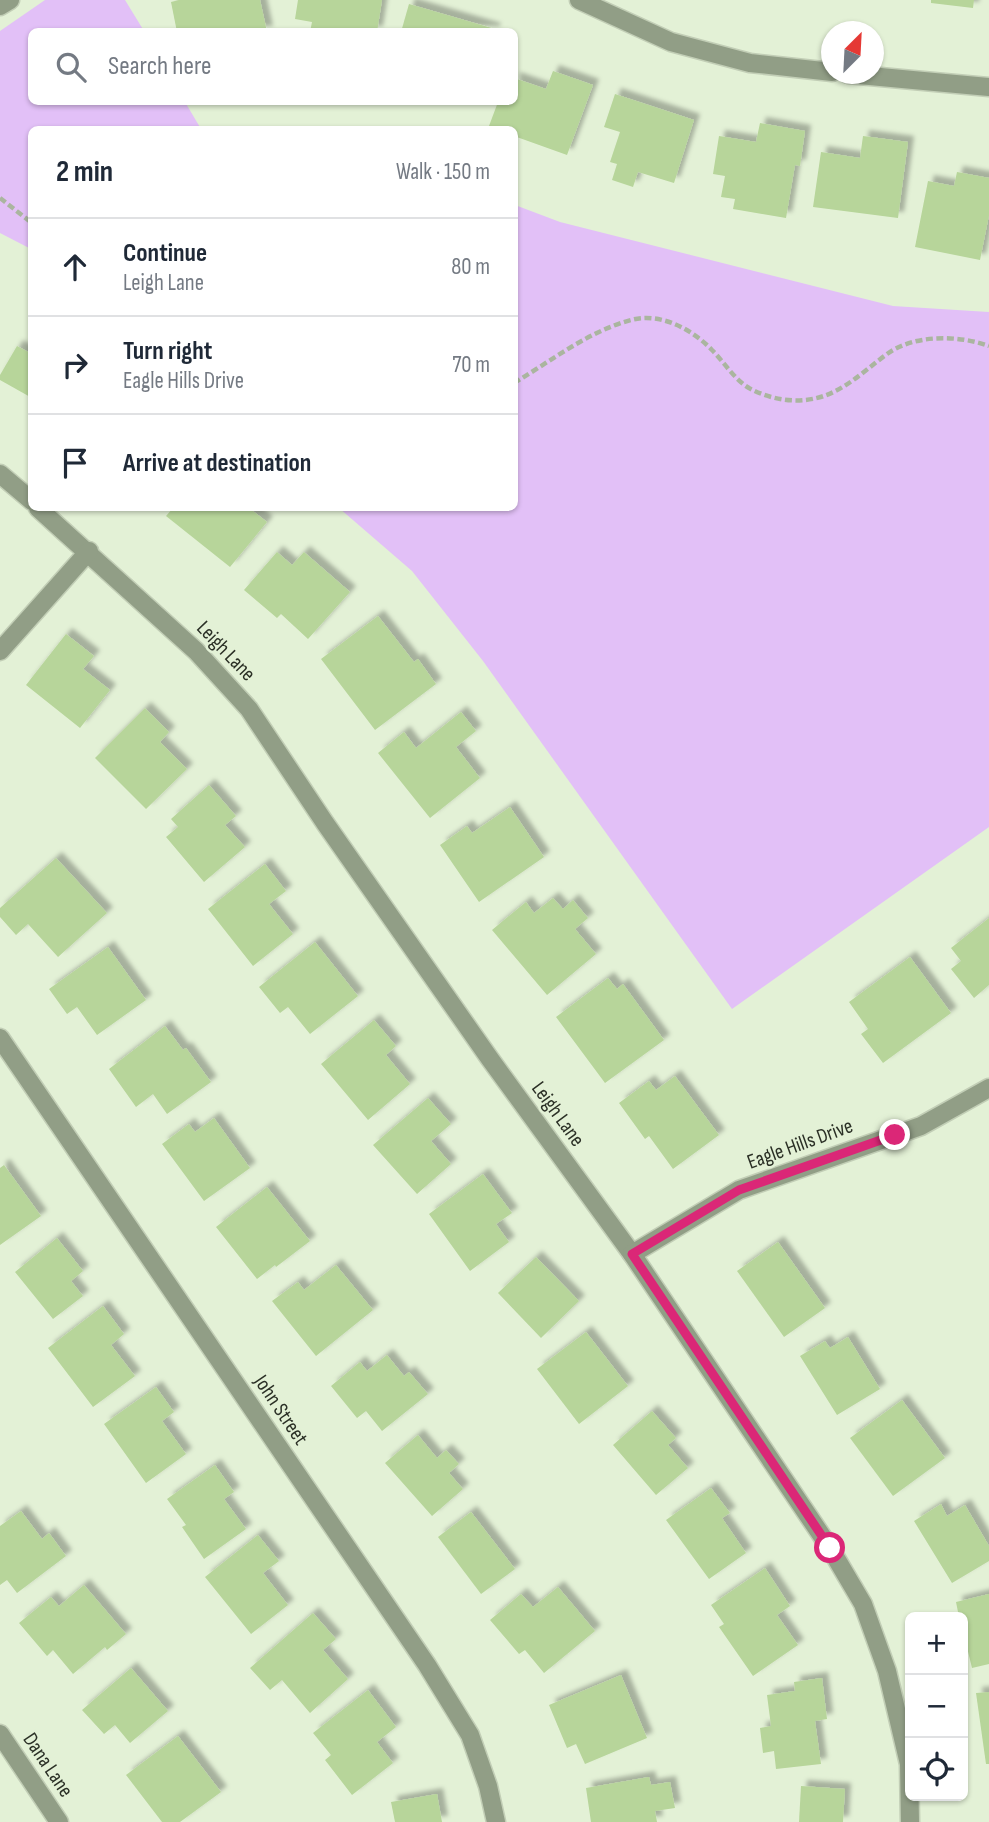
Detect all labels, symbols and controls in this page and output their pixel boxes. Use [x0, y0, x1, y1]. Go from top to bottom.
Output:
north arrow [821, 21, 884, 84]
search box [28, 28, 518, 105]
icon: search [52, 48, 90, 86]
text: Search here [108, 51, 211, 82]
text: 2 min [56, 154, 113, 190]
text: Walk · 150 m [396, 158, 490, 186]
text: Continue [123, 238, 207, 269]
icon: ahead [56, 248, 94, 286]
text: 80 m [451, 253, 490, 281]
text: Leigh Lane [123, 269, 204, 297]
text: Turn right [123, 336, 212, 367]
icon: right [56, 346, 94, 384]
text: 70 m [452, 351, 490, 379]
text: Eagle Hills Drive [123, 367, 244, 395]
icon: arrive [56, 444, 94, 482]
text: Arrive at destination [123, 448, 311, 479]
street label: Leigh Lane [191, 616, 261, 686]
street label: Leigh Lane [526, 1077, 590, 1151]
street label: Eagle Hills Drive [744, 1113, 856, 1175]
route end [879, 1119, 910, 1150]
street label: John Street [248, 1370, 313, 1450]
route start [814, 1532, 845, 1563]
map controls [905, 1612, 968, 1801]
button: + [905, 1612, 968, 1675]
button: − [905, 1675, 968, 1738]
street label: Dana Lane [18, 1728, 78, 1802]
button: locate [905, 1738, 968, 1801]

